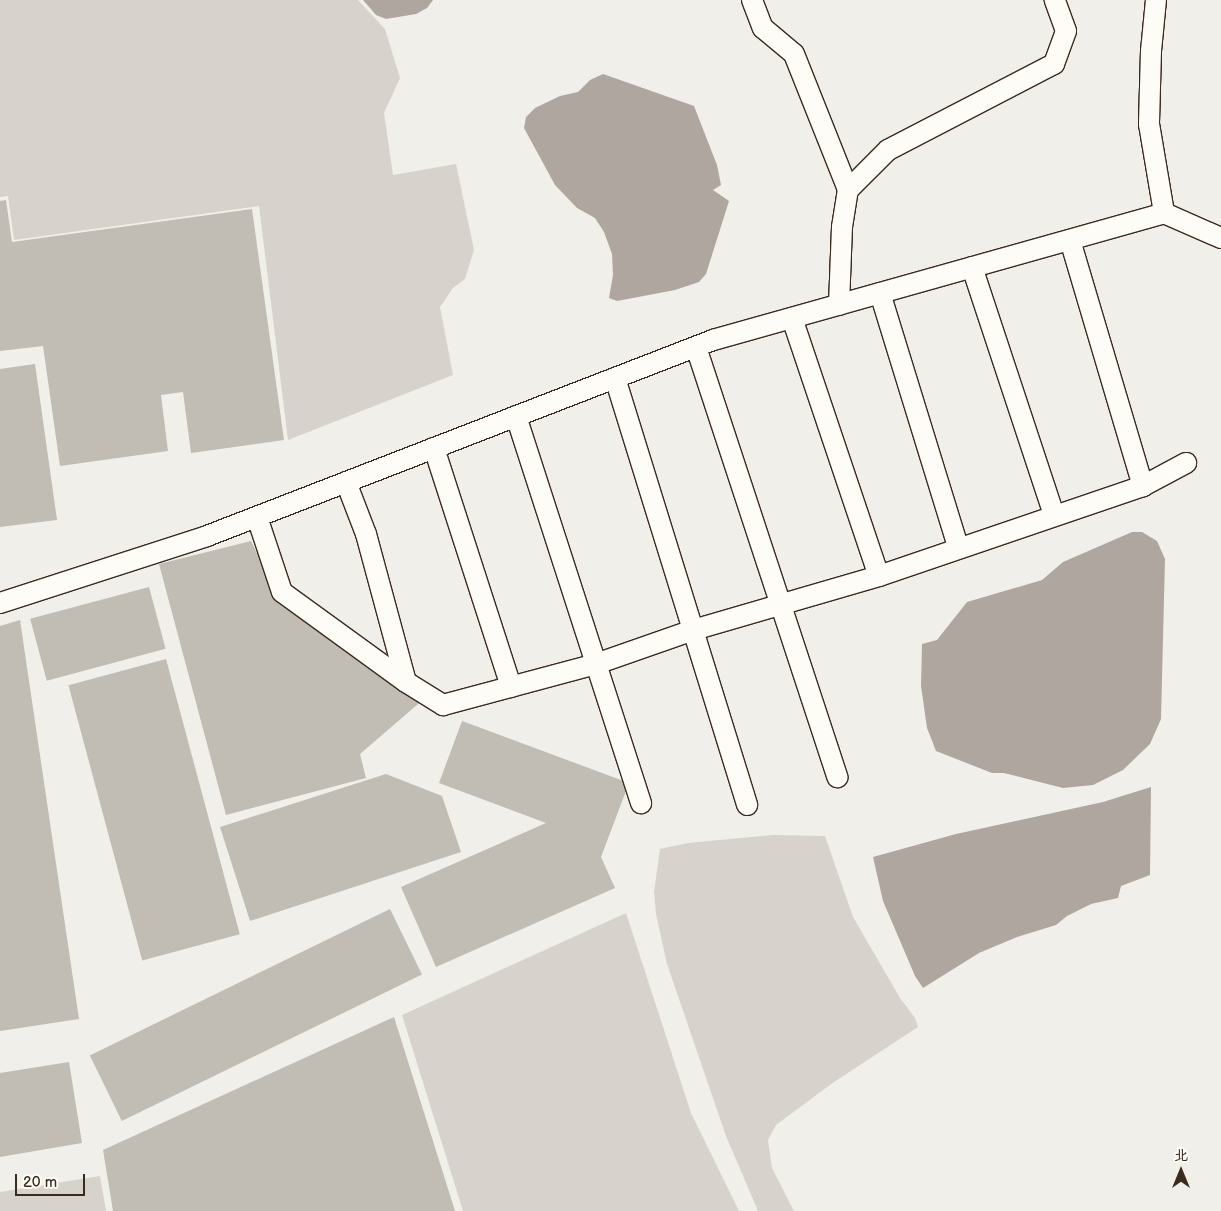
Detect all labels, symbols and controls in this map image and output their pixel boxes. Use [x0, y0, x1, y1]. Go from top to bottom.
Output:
north arrow [1156, 1146, 1206, 1196]
text: 北 [1174, 1147, 1188, 1164]
scale bar [18, 1164, 88, 1196]
text: 20 m [23, 1173, 57, 1192]

